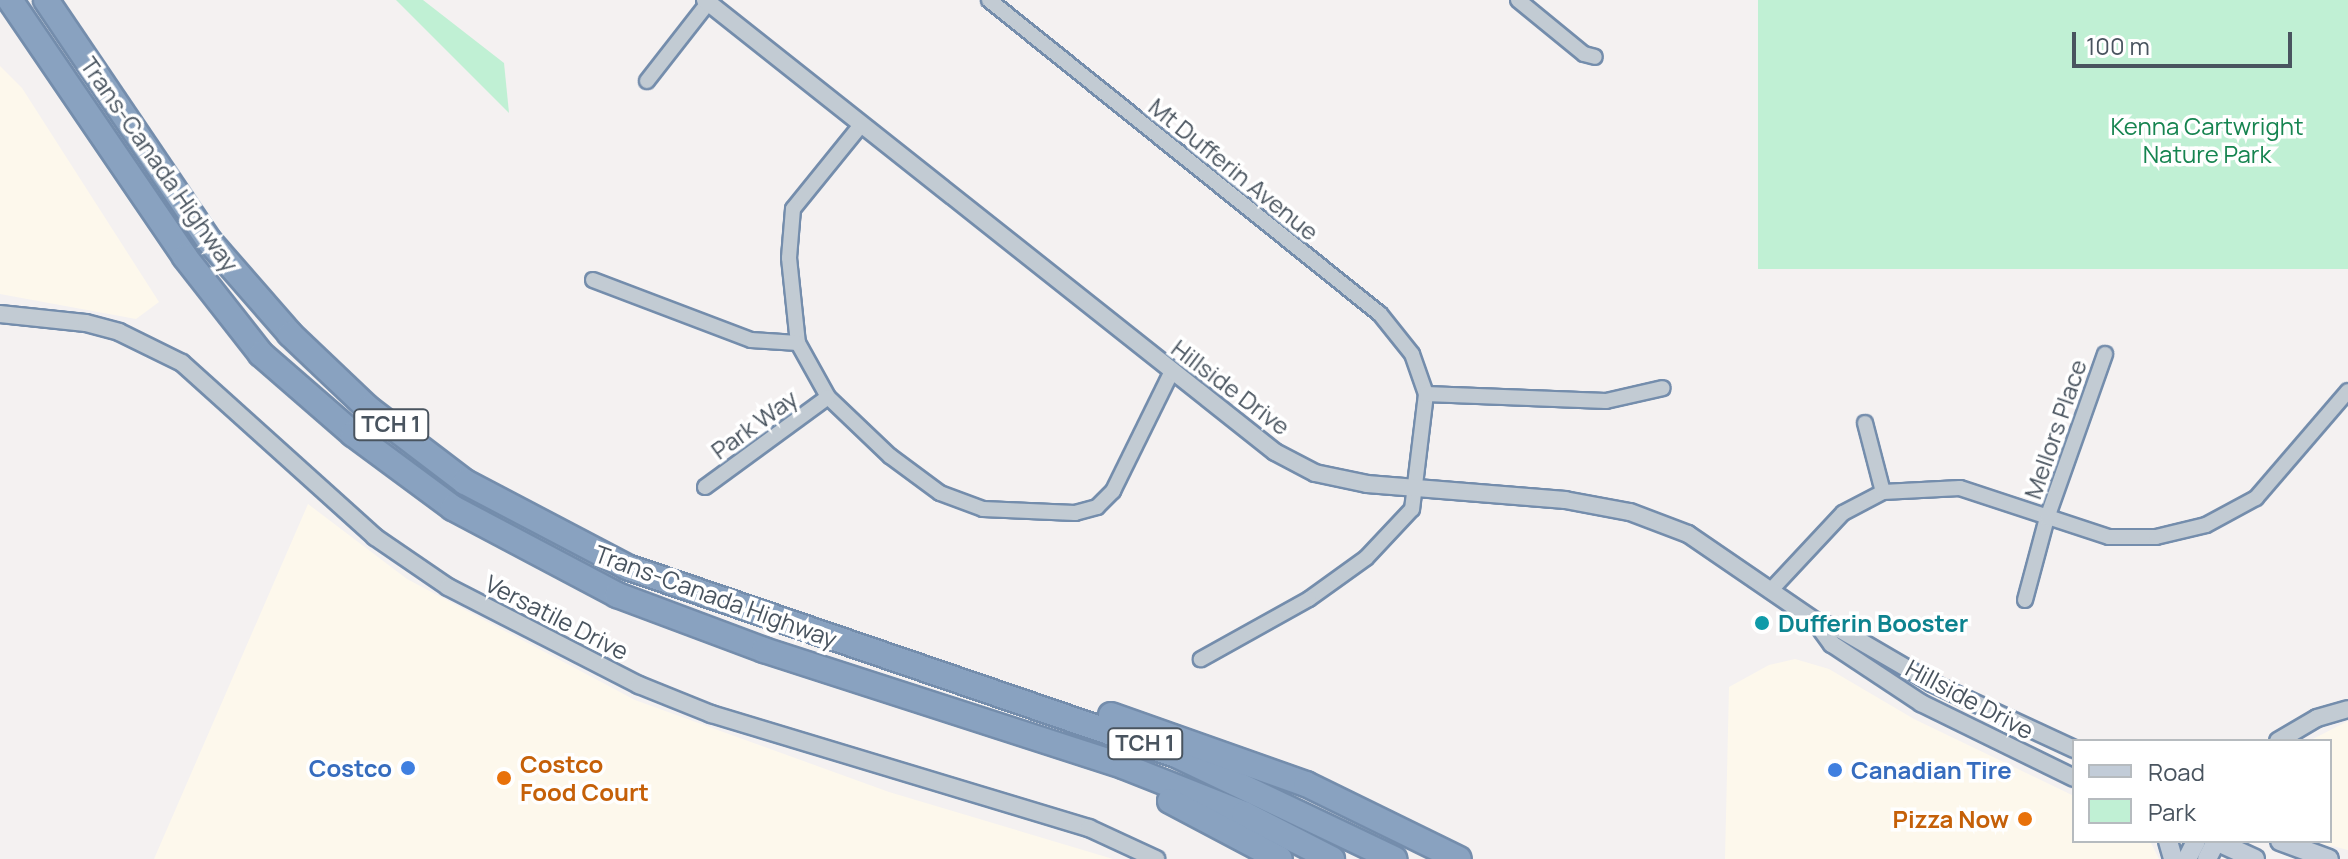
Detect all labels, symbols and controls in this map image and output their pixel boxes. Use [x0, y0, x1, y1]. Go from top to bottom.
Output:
scale bar [2076, 16, 2296, 66]
text: 100 m [2086, 29, 2150, 62]
street label: Trans-Canada Highway [75, 51, 245, 277]
street label: Mt Dufferin Avenue [1143, 92, 1325, 246]
park label: Kenna Cartwright Nature Park [2110, 112, 2304, 168]
street label: Hillside Drive [1166, 333, 1296, 441]
street label: Mellors Place [2018, 355, 2092, 503]
street label: Park Way [705, 383, 803, 465]
road number: TCH 1 [353, 407, 429, 443]
street label: Trans-Canada Highway [591, 539, 841, 653]
street label: Versatile Drive [481, 569, 633, 665]
place label: Dufferin Booster [1778, 609, 1968, 637]
marker: Dufferin Booster [1753, 614, 1771, 632]
street label: Hillside Drive [1901, 653, 2039, 745]
road number: TCH 1 [1107, 726, 1183, 762]
legend [2072, 739, 2332, 843]
place label: Costco Food Court [520, 750, 649, 806]
place label: Costco [309, 754, 392, 782]
text: Road [2148, 755, 2205, 788]
place label: Canadian Tire [1851, 756, 2012, 784]
marker: Costco [399, 759, 417, 777]
marker: Canadian Tire [1826, 761, 1844, 779]
marker: Costco Food Court [495, 769, 513, 787]
text: Park [2148, 795, 2196, 828]
place label: Pizza Now [1893, 805, 2009, 833]
marker: Pizza Now [2016, 810, 2034, 828]

